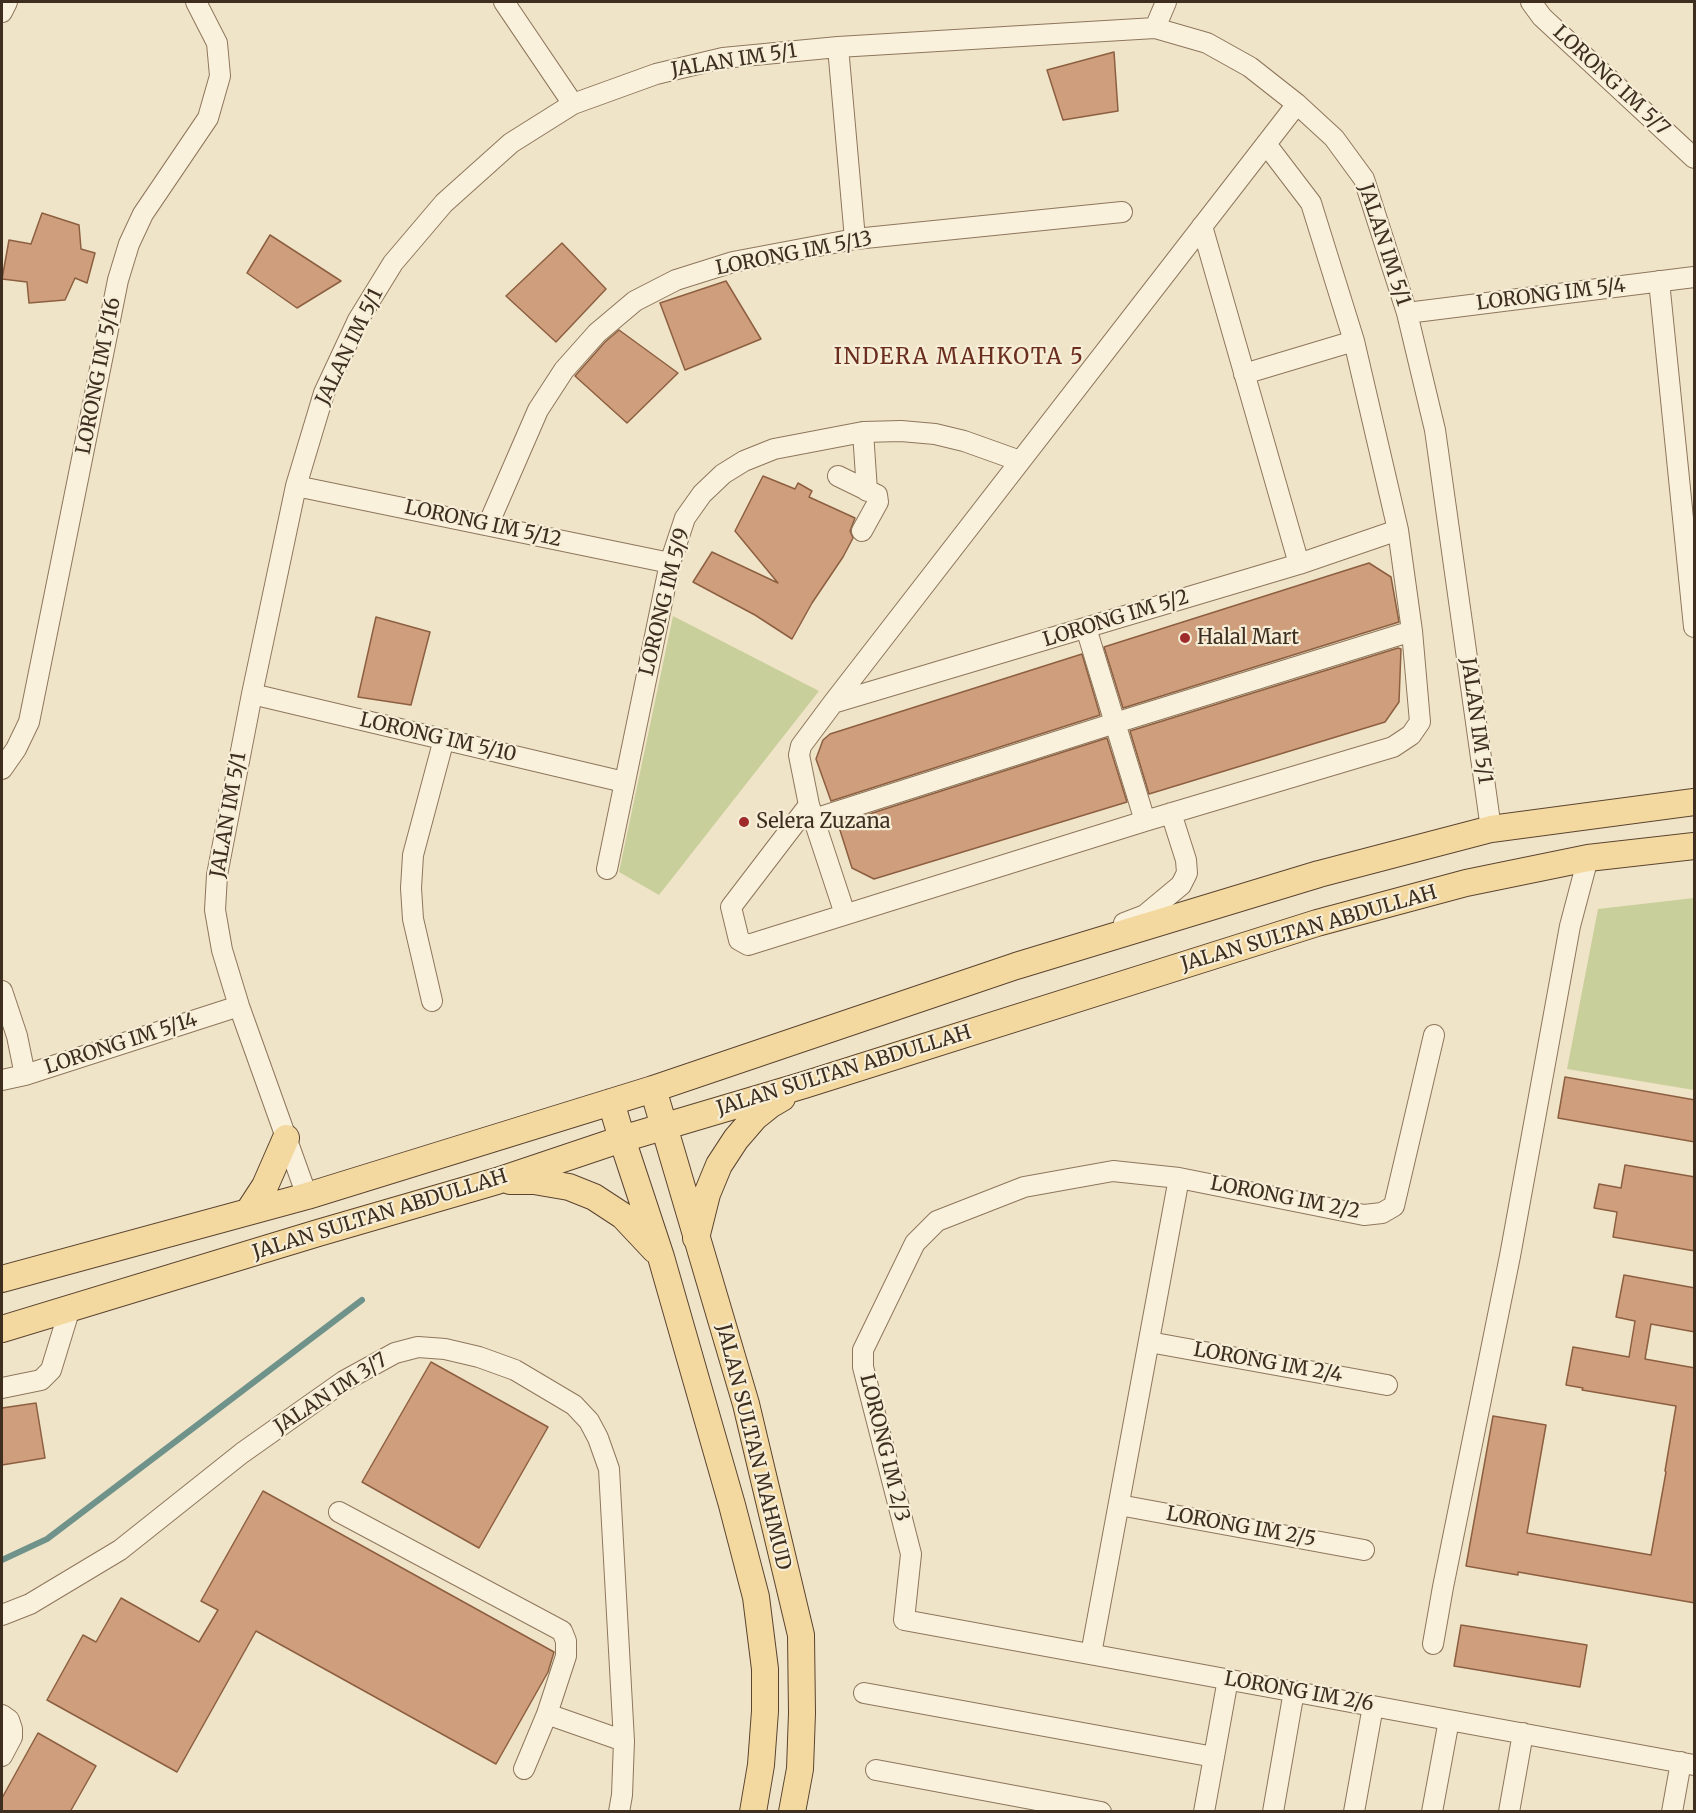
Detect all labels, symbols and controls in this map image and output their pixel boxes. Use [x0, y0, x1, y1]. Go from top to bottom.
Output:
street label: LORONG IM 5/7 [1548, 21, 1674, 141]
street label: JALAN IM 5/1 [669, 39, 799, 83]
street label: JALAN IM 5/1 [1353, 181, 1415, 309]
street label: LORONG IM 5/13 [714, 227, 874, 281]
street label: LORONG IM 5/4 [1475, 274, 1627, 316]
street label: JALAN IM 5/1 [311, 285, 389, 409]
street label: LORONG IM 5/16 [72, 296, 126, 456]
district label: INDERA MAHKOTA 5 [834, 345, 1084, 371]
street label: LORONG IM 5/12 [403, 496, 563, 552]
street label: LORONG IM 5/9 [635, 526, 695, 678]
street label: LORONG IM 5/2 [1040, 585, 1192, 653]
place label: Halal Mart [1197, 626, 1299, 650]
marker: Halal Mart [1178, 631, 1192, 645]
street label: JALAN IM 5/1 [1455, 656, 1497, 786]
street label: LORONG IM 5/10 [357, 708, 519, 768]
street label: JALAN IM 5/1 [206, 750, 252, 880]
place label: Selera Zuzana [756, 810, 890, 834]
marker: Selera Zuzana [737, 815, 751, 829]
street label: JALAN SULTAN ABDULLAH [1178, 881, 1440, 977]
street label: LORONG IM 5/14 [42, 1008, 200, 1080]
street label: JALAN SULTAN ABDULLAH [714, 1021, 974, 1121]
street label: JALAN SULTAN ABDULLAH [250, 1165, 510, 1265]
street label: LORONG IM 2/2 [1208, 1172, 1362, 1224]
street label: JALAN SULTAN MAHMUD [711, 1321, 795, 1573]
street label: LORONG IM 2/4 [1192, 1338, 1344, 1388]
street label: JALAN IM 3/7 [270, 1349, 392, 1439]
street label: LORONG IM 2/3 [854, 1372, 914, 1524]
street label: LORONG IM 2/5 [1165, 1502, 1317, 1552]
street label: LORONG IM 2/6 [1222, 1667, 1376, 1717]

